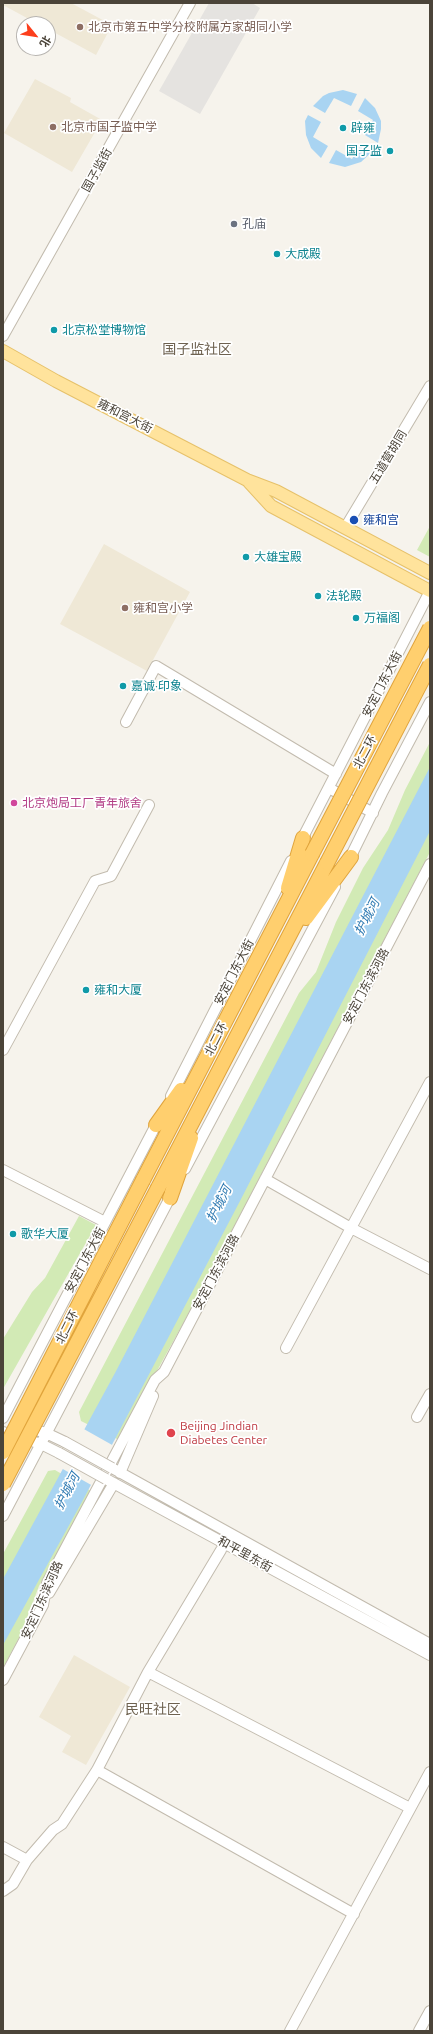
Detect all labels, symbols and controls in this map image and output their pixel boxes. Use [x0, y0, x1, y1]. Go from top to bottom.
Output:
north arrow [16, 16, 56, 56]
place label: 北京市第五中学分校附属方家胡同小学 [88, 20, 292, 34]
marker: 北京市第五中学分校附属方家胡同小学 [75, 22, 85, 32]
text: 北 [38, 34, 53, 49]
place label: 北京市国子监中学 [61, 120, 157, 134]
place label: 辟雍 [351, 121, 375, 135]
marker: 北京市国子监中学 [48, 122, 58, 132]
marker: 辟雍 [338, 123, 348, 133]
place label: 国子监 [346, 144, 382, 158]
street label: 国子监街 [79, 146, 115, 194]
marker: 国子监 [385, 146, 395, 156]
place label: 孔庙 [242, 217, 266, 231]
marker: 孔庙 [229, 219, 239, 229]
place label: 大成殿 [285, 247, 321, 261]
marker: 大成殿 [272, 249, 282, 259]
place label: 北京松堂博物馆 [62, 323, 146, 337]
marker: 北京松堂博物馆 [49, 325, 59, 335]
district label: 国子监社区 [162, 341, 232, 357]
street label: 雍和宫大街 [95, 396, 155, 436]
street label: 五道营胡同 [366, 428, 410, 486]
place label: 雍和宫 [363, 513, 399, 527]
marker: 雍和宫 [348, 514, 360, 526]
place label: 大雄宝殿 [254, 550, 302, 564]
marker: 大雄宝殿 [241, 552, 251, 562]
place label: 法轮殿 [326, 589, 362, 603]
marker: 法轮殿 [313, 591, 323, 601]
place label: 雍和宫小学 [133, 601, 193, 615]
marker: 雍和宫小学 [120, 603, 130, 613]
place label: 万福阁 [364, 611, 400, 625]
marker: 万福阁 [351, 613, 361, 623]
street label: 安定门东大街 [359, 649, 405, 719]
place label: 嘉诚·印象 [131, 679, 182, 693]
marker: 嘉诚·印象 [118, 681, 128, 691]
street label: 北二环 [350, 733, 380, 771]
place label: 北京炮局工厂青年旅舍 [22, 796, 142, 810]
marker: 北京炮局工厂青年旅舍 [9, 798, 19, 808]
water label: 护城河 [351, 896, 383, 938]
street label: 安定门东大街 [211, 937, 257, 1007]
street label: 安定门东滨河路 [340, 946, 392, 1026]
place label: 雍和大厦 [94, 983, 142, 997]
marker: 雍和大厦 [81, 985, 91, 995]
street label: 北二环 [201, 1020, 231, 1058]
water label: 护城河 [203, 1183, 235, 1225]
street label: 安定门东大街 [62, 1225, 108, 1295]
place label: 歌华大厦 [21, 1227, 69, 1241]
marker: 歌华大厦 [8, 1229, 18, 1239]
street label: 安定门东滨河路 [190, 1232, 242, 1312]
street label: 北二环 [52, 1308, 82, 1346]
place label: Beijing Jindian Diabetes Center [180, 1419, 267, 1447]
marker: Beijing Jindian Diabetes Center [165, 1427, 177, 1439]
water label: 护城河 [51, 1470, 83, 1512]
street label: 和平里东街 [215, 1533, 275, 1575]
street label: 安定门东滨河路 [18, 1559, 66, 1641]
district label: 民旺社区 [125, 1701, 181, 1717]

